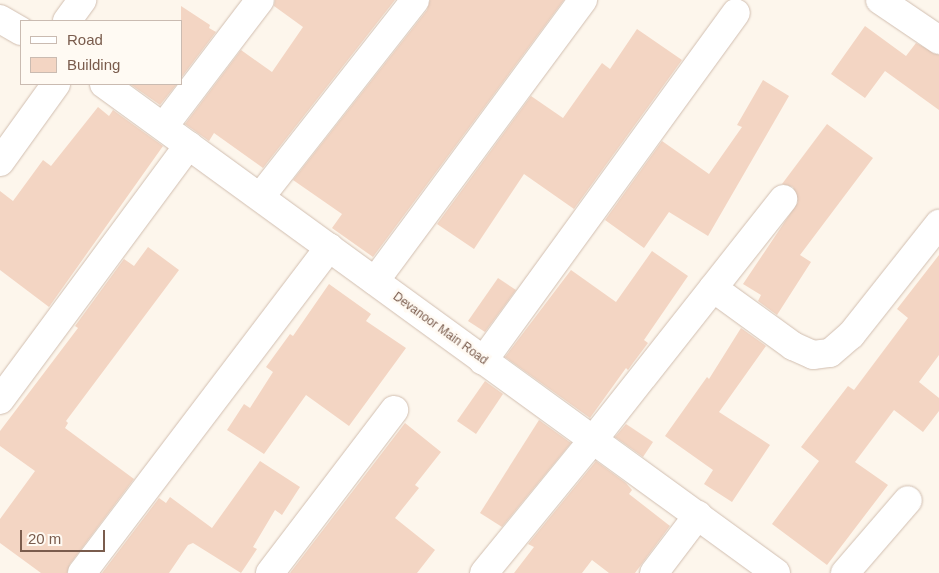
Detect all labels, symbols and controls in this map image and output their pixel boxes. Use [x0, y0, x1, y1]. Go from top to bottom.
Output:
legend [20, 20, 182, 85]
text: Road [67, 31, 103, 48]
text: Building [67, 56, 120, 73]
street label: Devanoor Main Road [390, 290, 490, 368]
scale bar [22, 520, 108, 552]
text: 20 m [28, 530, 61, 547]

